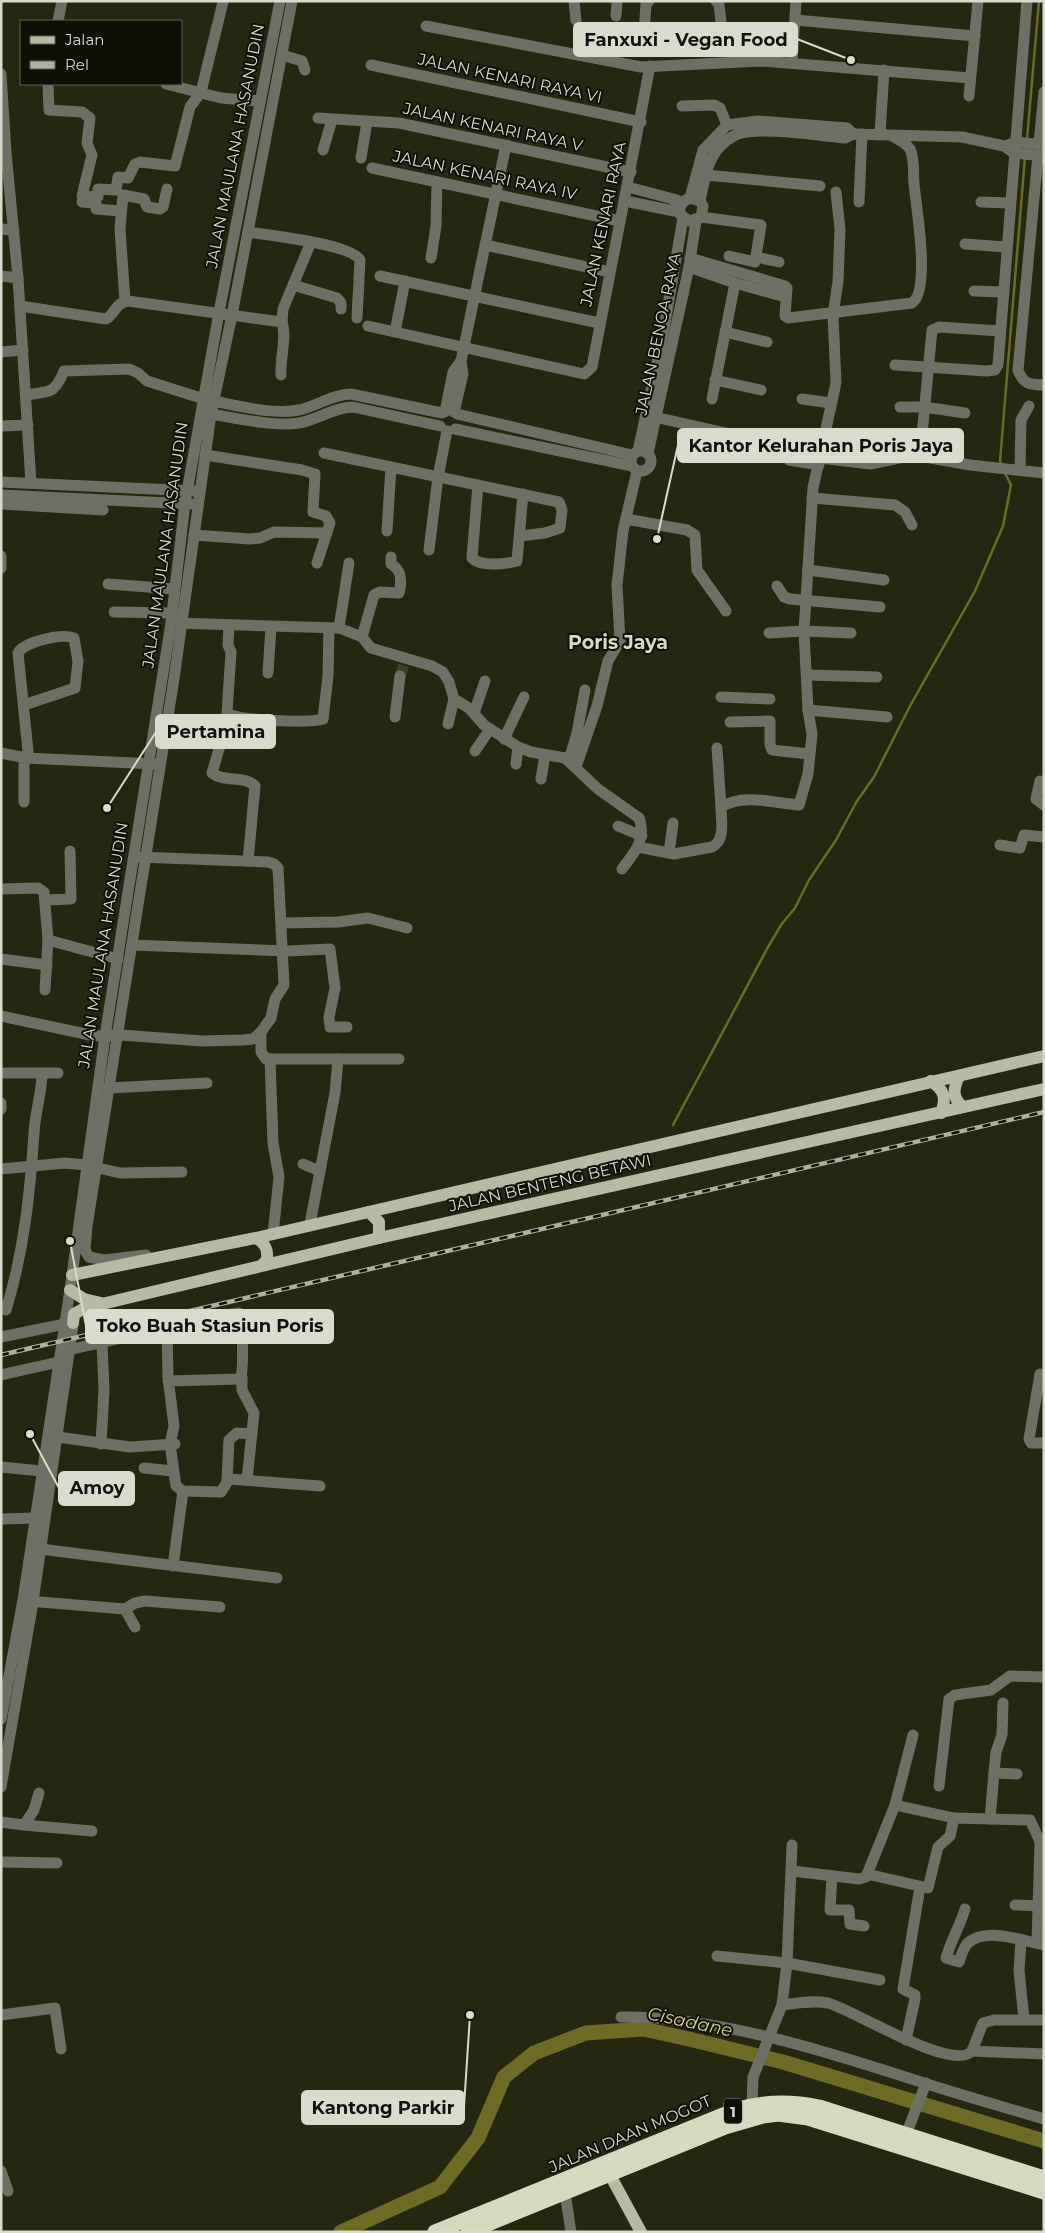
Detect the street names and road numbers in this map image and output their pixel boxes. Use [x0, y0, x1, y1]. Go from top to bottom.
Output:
street label: JALAN MAULANA HASANUDIN [202, 22, 268, 271]
street label: JALAN KENARI RAYA VI [415, 49, 604, 107]
street label: JALAN KENARI RAYA V [401, 98, 585, 155]
street label: JALAN KENARI RAYA [576, 140, 630, 309]
street label: JALAN KENARI RAYA IV [390, 146, 580, 204]
street label: JALAN BENOA RAYA [631, 251, 685, 418]
street label: JALAN MAULANA HASANUDIN [138, 421, 192, 670]
street label: JALAN MAULANA HASANUDIN [74, 821, 132, 1070]
street label: JALAN BENTENG BETAWI [446, 1150, 653, 1216]
street label: JALAN DAAN MOGOT [545, 2091, 715, 2177]
road number: 1 [724, 2098, 742, 2124]

